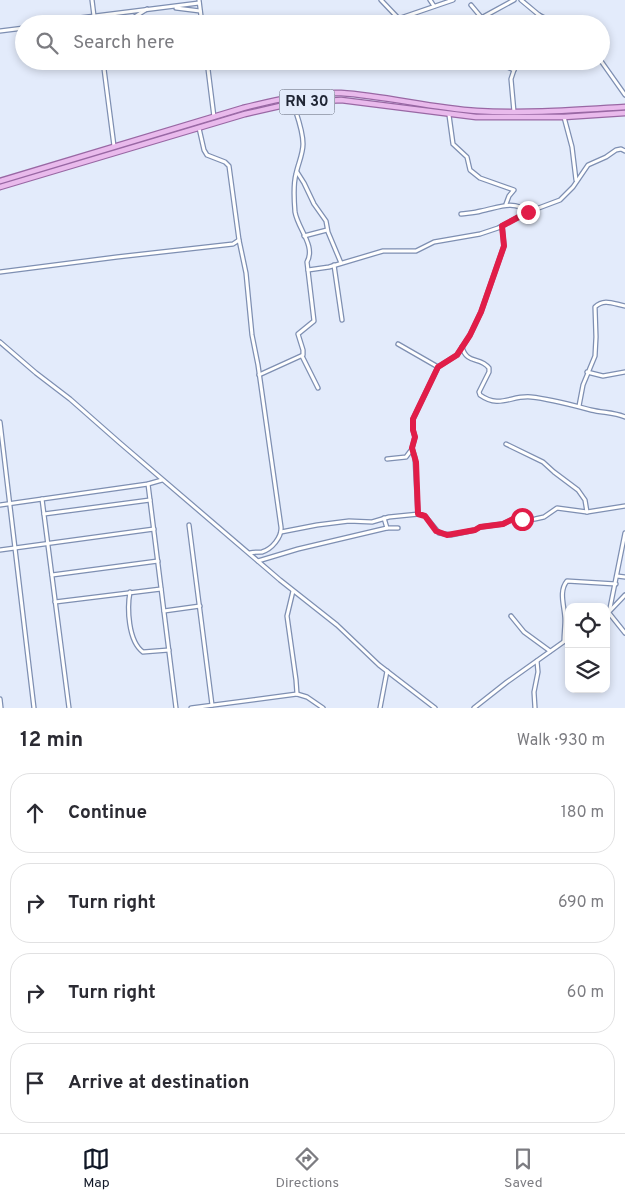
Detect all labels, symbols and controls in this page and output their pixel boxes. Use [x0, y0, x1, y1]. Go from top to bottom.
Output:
search box [15, 15, 610, 70]
icon: search [33, 29, 61, 57]
text: Search here [73, 31, 175, 55]
road number: RN 30 [280, 90, 334, 114]
route end [517, 201, 540, 224]
route start [511, 508, 534, 531]
map controls [565, 603, 610, 693]
button: locate [565, 603, 610, 648]
button: layers [565, 648, 610, 693]
text: 12 min [20, 727, 83, 754]
text: Walk · 930 m [517, 731, 605, 751]
icon: ahead [21, 799, 49, 827]
text: Continue [68, 801, 147, 825]
text: 180 m [561, 803, 604, 823]
icon: right [21, 889, 49, 917]
text: Turn right [68, 891, 156, 915]
text: 690 m [558, 893, 604, 913]
icon: right [21, 979, 49, 1007]
text: Turn right [68, 981, 156, 1005]
text: 60 m [567, 983, 604, 1003]
icon: arrive [21, 1069, 49, 1097]
text: Arrive at destination [68, 1071, 249, 1095]
tab: Map [82, 1145, 110, 1192]
tab: Directions [275, 1145, 339, 1192]
tab: Saved [504, 1145, 543, 1192]

